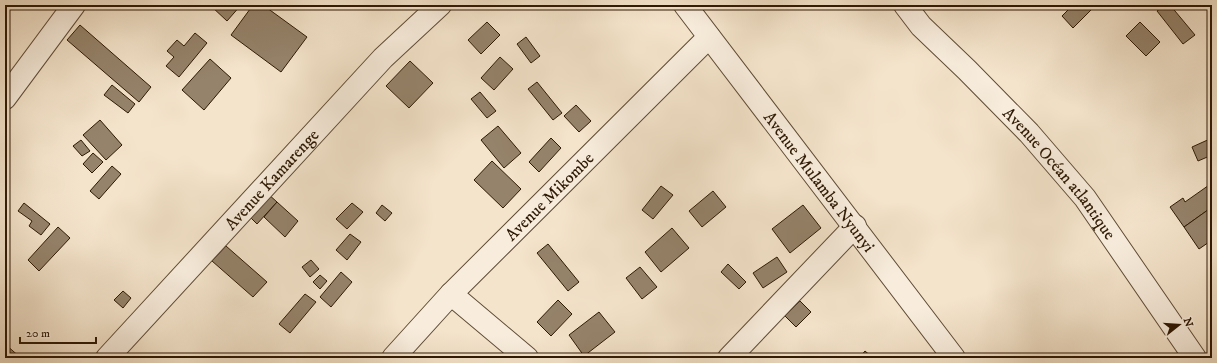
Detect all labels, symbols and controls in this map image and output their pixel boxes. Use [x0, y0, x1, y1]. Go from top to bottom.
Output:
street label: Avenue Océan atlantique [998, 103, 1120, 244]
street label: Avenue Mulamba Nyunyi [758, 107, 879, 257]
street label: Avenue Kamarenge [220, 125, 324, 235]
street label: Avenue Mikombe [501, 148, 599, 246]
north arrow [1159, 305, 1199, 345]
text: N [1180, 316, 1196, 329]
scale bar [20, 319, 96, 345]
text: 20 m [26, 326, 50, 341]

